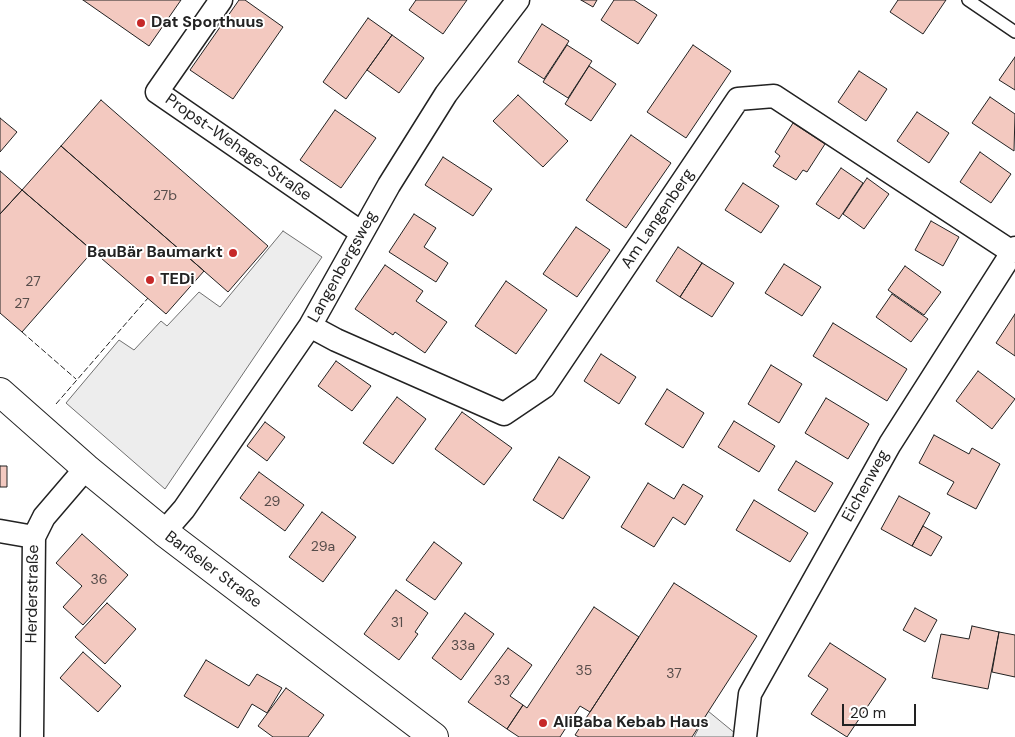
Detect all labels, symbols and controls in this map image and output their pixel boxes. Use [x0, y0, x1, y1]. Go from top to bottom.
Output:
place label: Dat Sporthuus [151, 13, 264, 33]
marker: Dat Sporthuus [135, 17, 147, 29]
street label: Propst-Wehage-Straße [161, 90, 315, 206]
street label: Am Langenberg [618, 166, 698, 272]
house number: 27b [153, 188, 177, 204]
street label: Langenbergsweg [304, 208, 382, 326]
place label: BauBär Baumarkt [87, 243, 223, 263]
marker: BauBär Baumarkt [227, 247, 239, 259]
place label: TEDi [160, 270, 195, 290]
house number: 27 [25, 274, 41, 290]
marker: TEDi [144, 274, 156, 286]
house number: 27 [14, 296, 30, 312]
street label: Eichenweg [838, 447, 894, 525]
house number: 29 [264, 494, 280, 510]
street label: Barßeler Straße [161, 527, 265, 613]
house number: 29a [311, 539, 335, 555]
street label: Herderstraße [23, 545, 43, 643]
house number: 36 [90, 572, 108, 588]
house number: 31 [391, 615, 403, 631]
house number: 33a [451, 638, 475, 654]
house number: 35 [576, 663, 592, 679]
house number: 37 [666, 666, 682, 682]
house number: 33 [494, 673, 510, 689]
scale bar [845, 694, 919, 726]
text: 20 m [850, 703, 886, 723]
place label: AliBaba Kebab Haus [553, 713, 709, 733]
marker: AliBaba Kebab Haus [537, 717, 549, 729]

